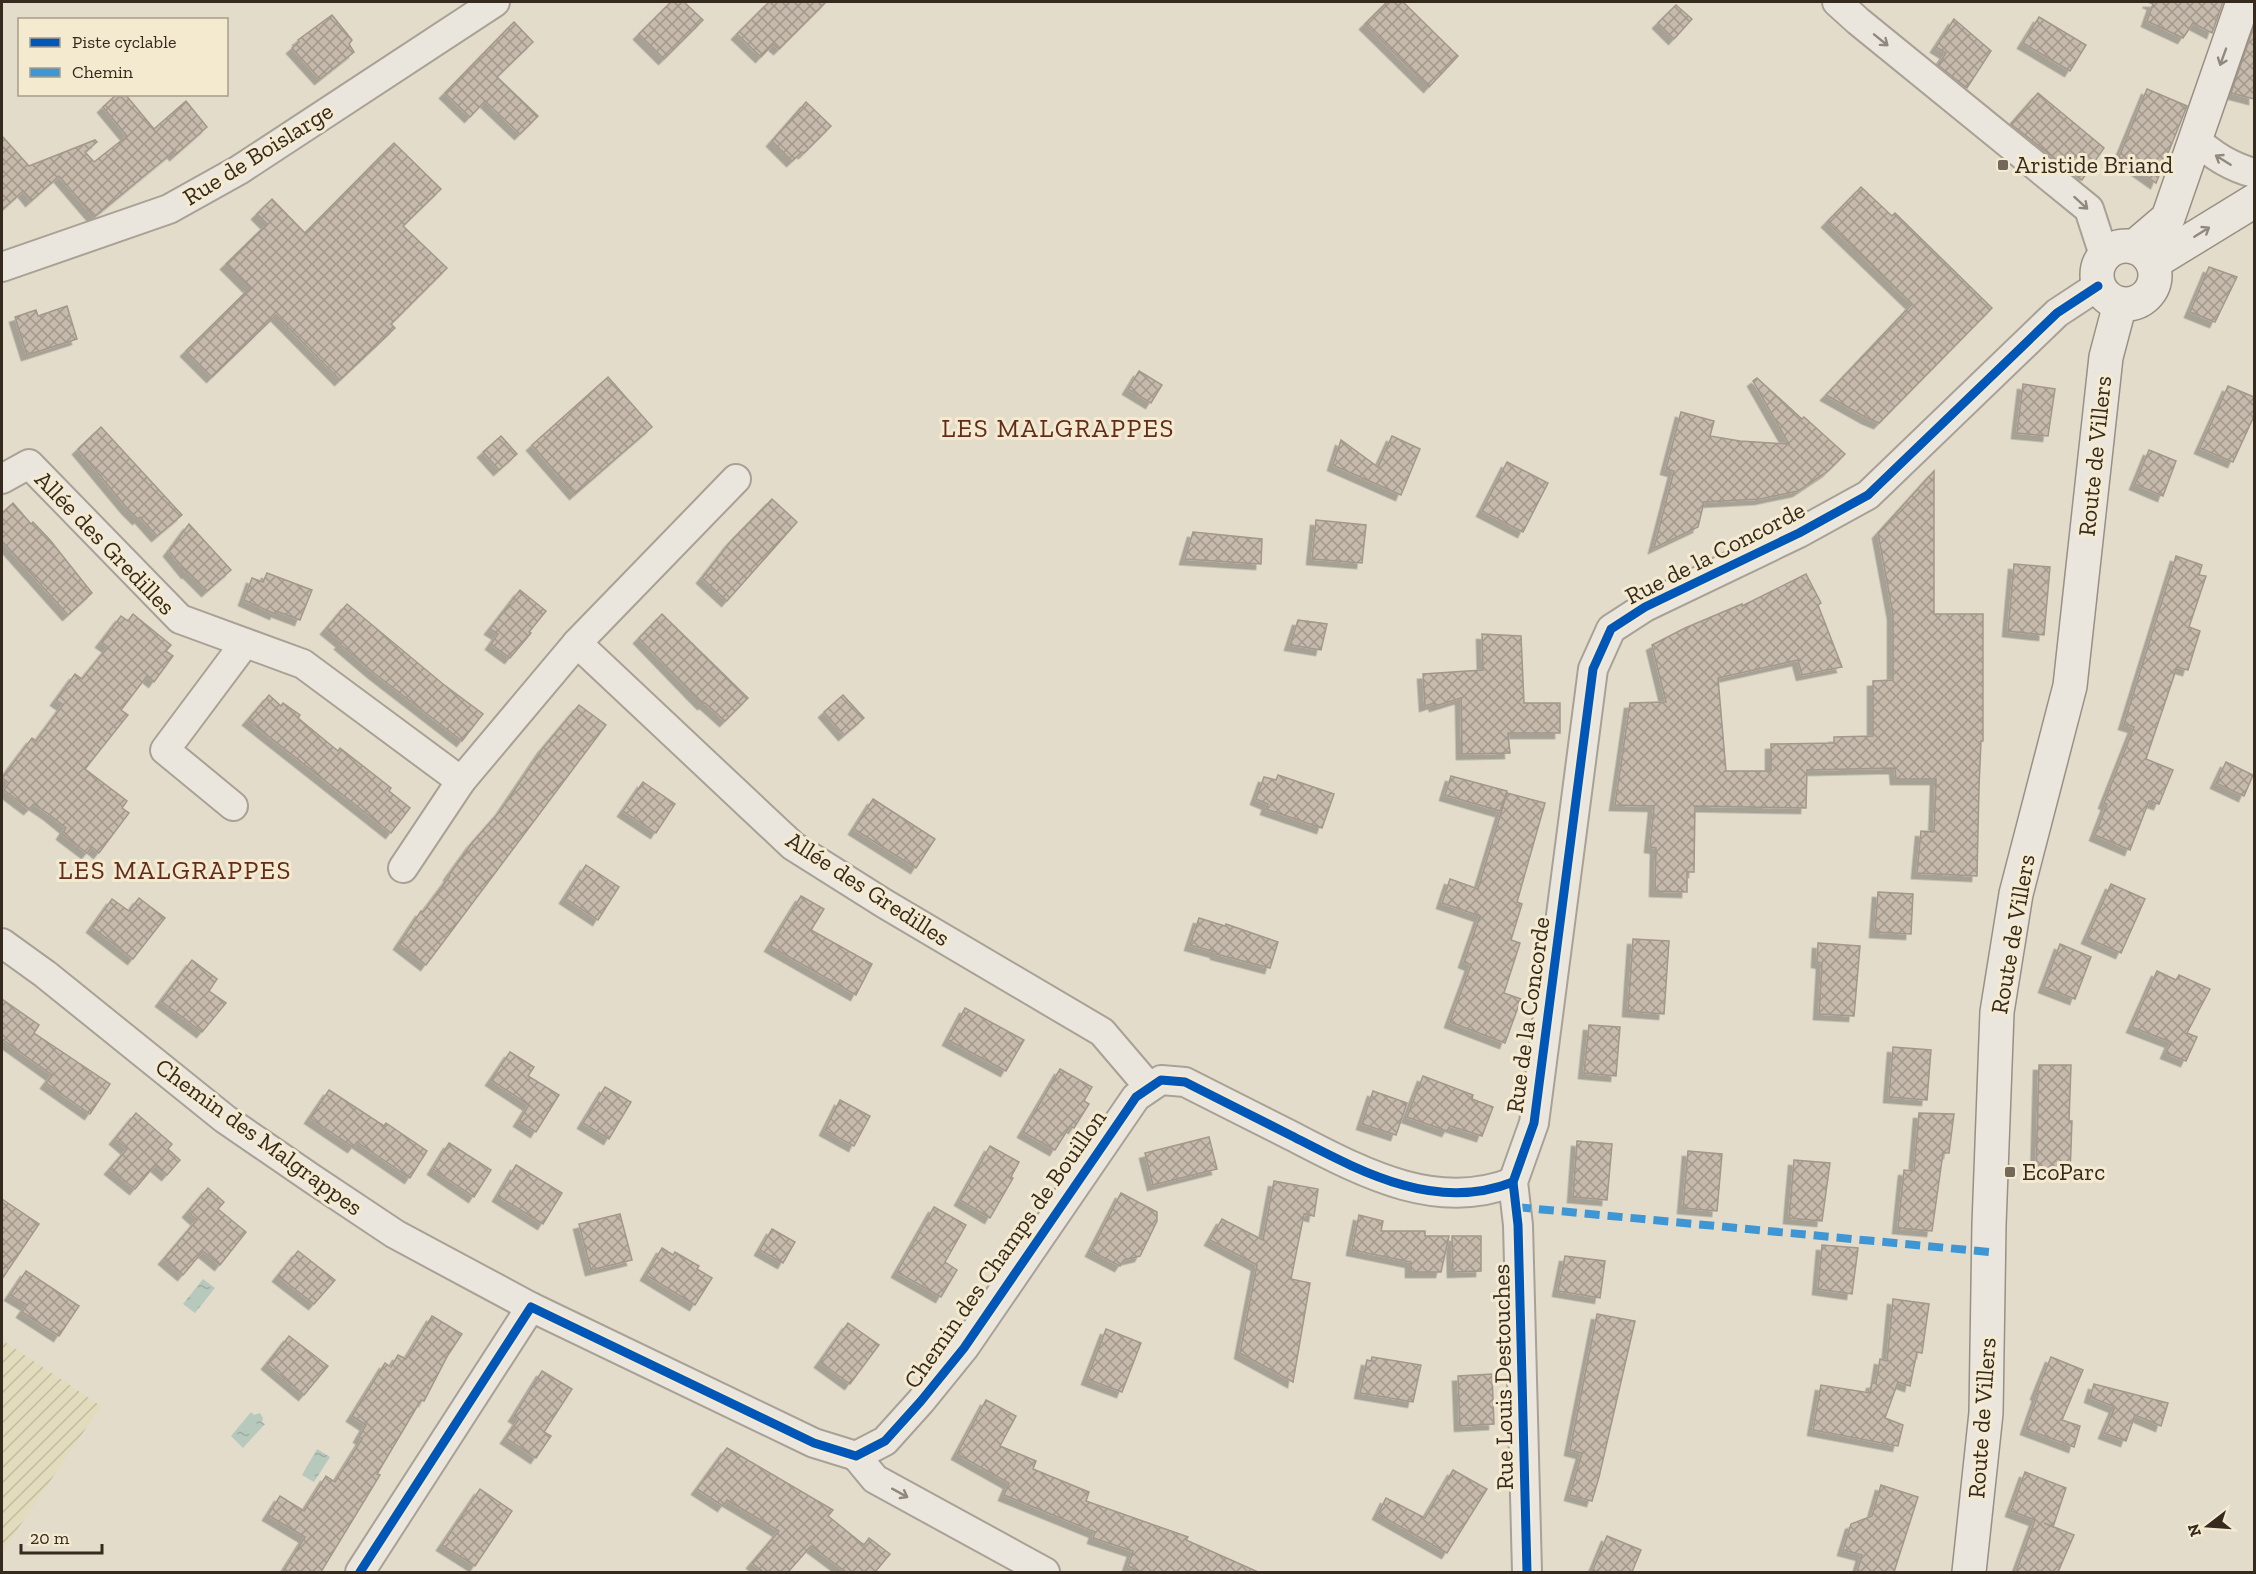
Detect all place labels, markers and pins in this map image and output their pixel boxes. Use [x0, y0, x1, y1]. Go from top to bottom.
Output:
place label: Aristide Briand [2015, 150, 2173, 179]
marker: Aristide Briand [1996, 158, 2010, 172]
place label: EcoParc [2022, 1157, 2105, 1186]
marker: EcoParc [2003, 1165, 2017, 1179]

